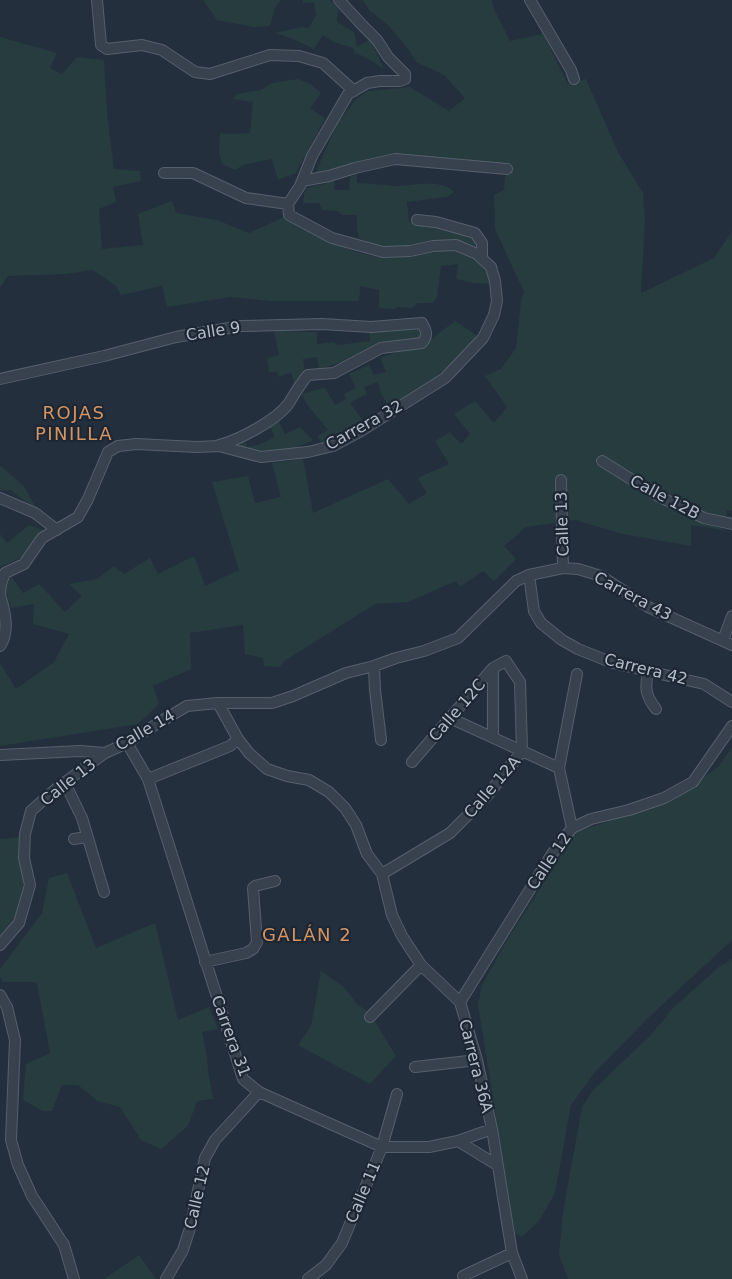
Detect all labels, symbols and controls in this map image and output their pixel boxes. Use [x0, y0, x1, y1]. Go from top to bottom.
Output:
street label: Calle 9 [184, 317, 242, 345]
street label: Carrera 32 [322, 396, 406, 454]
district label: ROJAS PINILLA [35, 402, 113, 444]
street label: Calle 12B [627, 471, 703, 523]
street label: Calle 13 [551, 491, 573, 557]
street label: Carrera 43 [591, 568, 675, 624]
street label: Carrera 42 [602, 649, 690, 689]
street label: Calle 12C [425, 675, 489, 745]
street label: Calle 14 [112, 705, 178, 755]
street label: Calle 12A [460, 752, 524, 822]
street label: Calle 13 [36, 754, 100, 810]
street label: Calle 12 [523, 829, 575, 893]
district label: GALÁN 2 [262, 924, 352, 945]
street label: Carrera 31 [208, 993, 254, 1079]
street label: Carrera 36A [455, 1017, 497, 1115]
street label: Calle 11 [342, 1158, 384, 1226]
street label: Calle 12 [180, 1163, 214, 1231]

